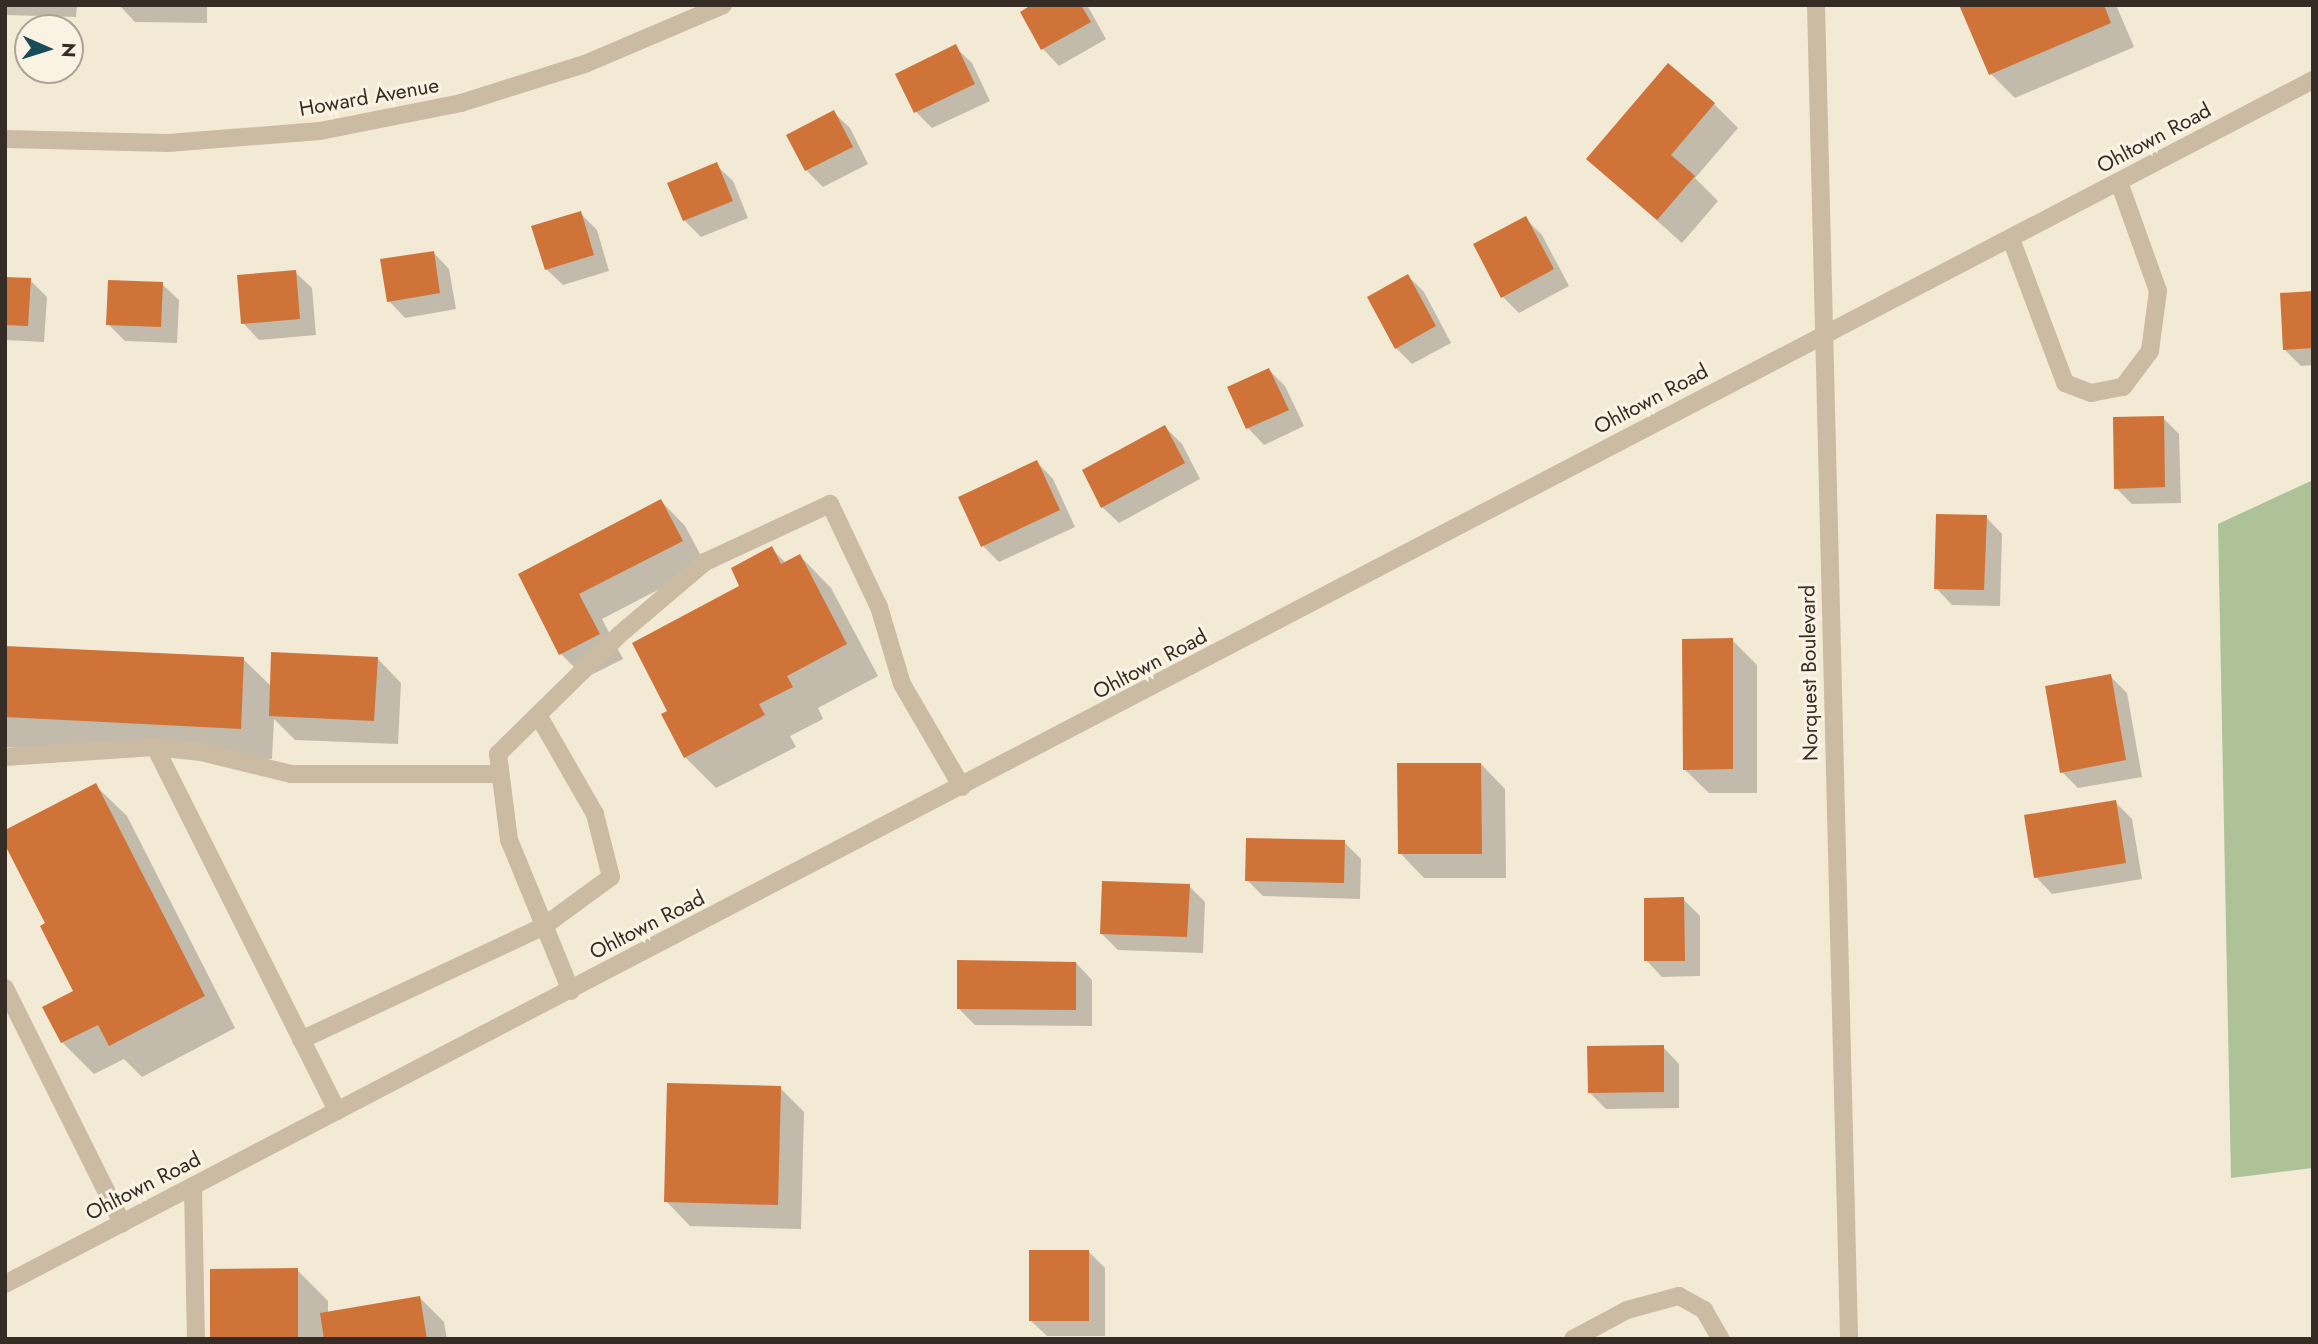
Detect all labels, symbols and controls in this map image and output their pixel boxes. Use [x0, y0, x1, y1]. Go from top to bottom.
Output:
north arrow [14, 14, 84, 84]
text: N [55, 42, 82, 58]
street label: Howard Avenue [297, 72, 441, 122]
street label: Ohltown Road [2093, 97, 2215, 179]
street label: Ohltown Road [1590, 358, 1712, 440]
street label: Norquest Boulevard [1795, 585, 1823, 761]
street label: Ohltown Road [1089, 623, 1211, 705]
street label: Ohltown Road [585, 885, 709, 965]
street label: Ohltown Road [81, 1146, 205, 1226]

